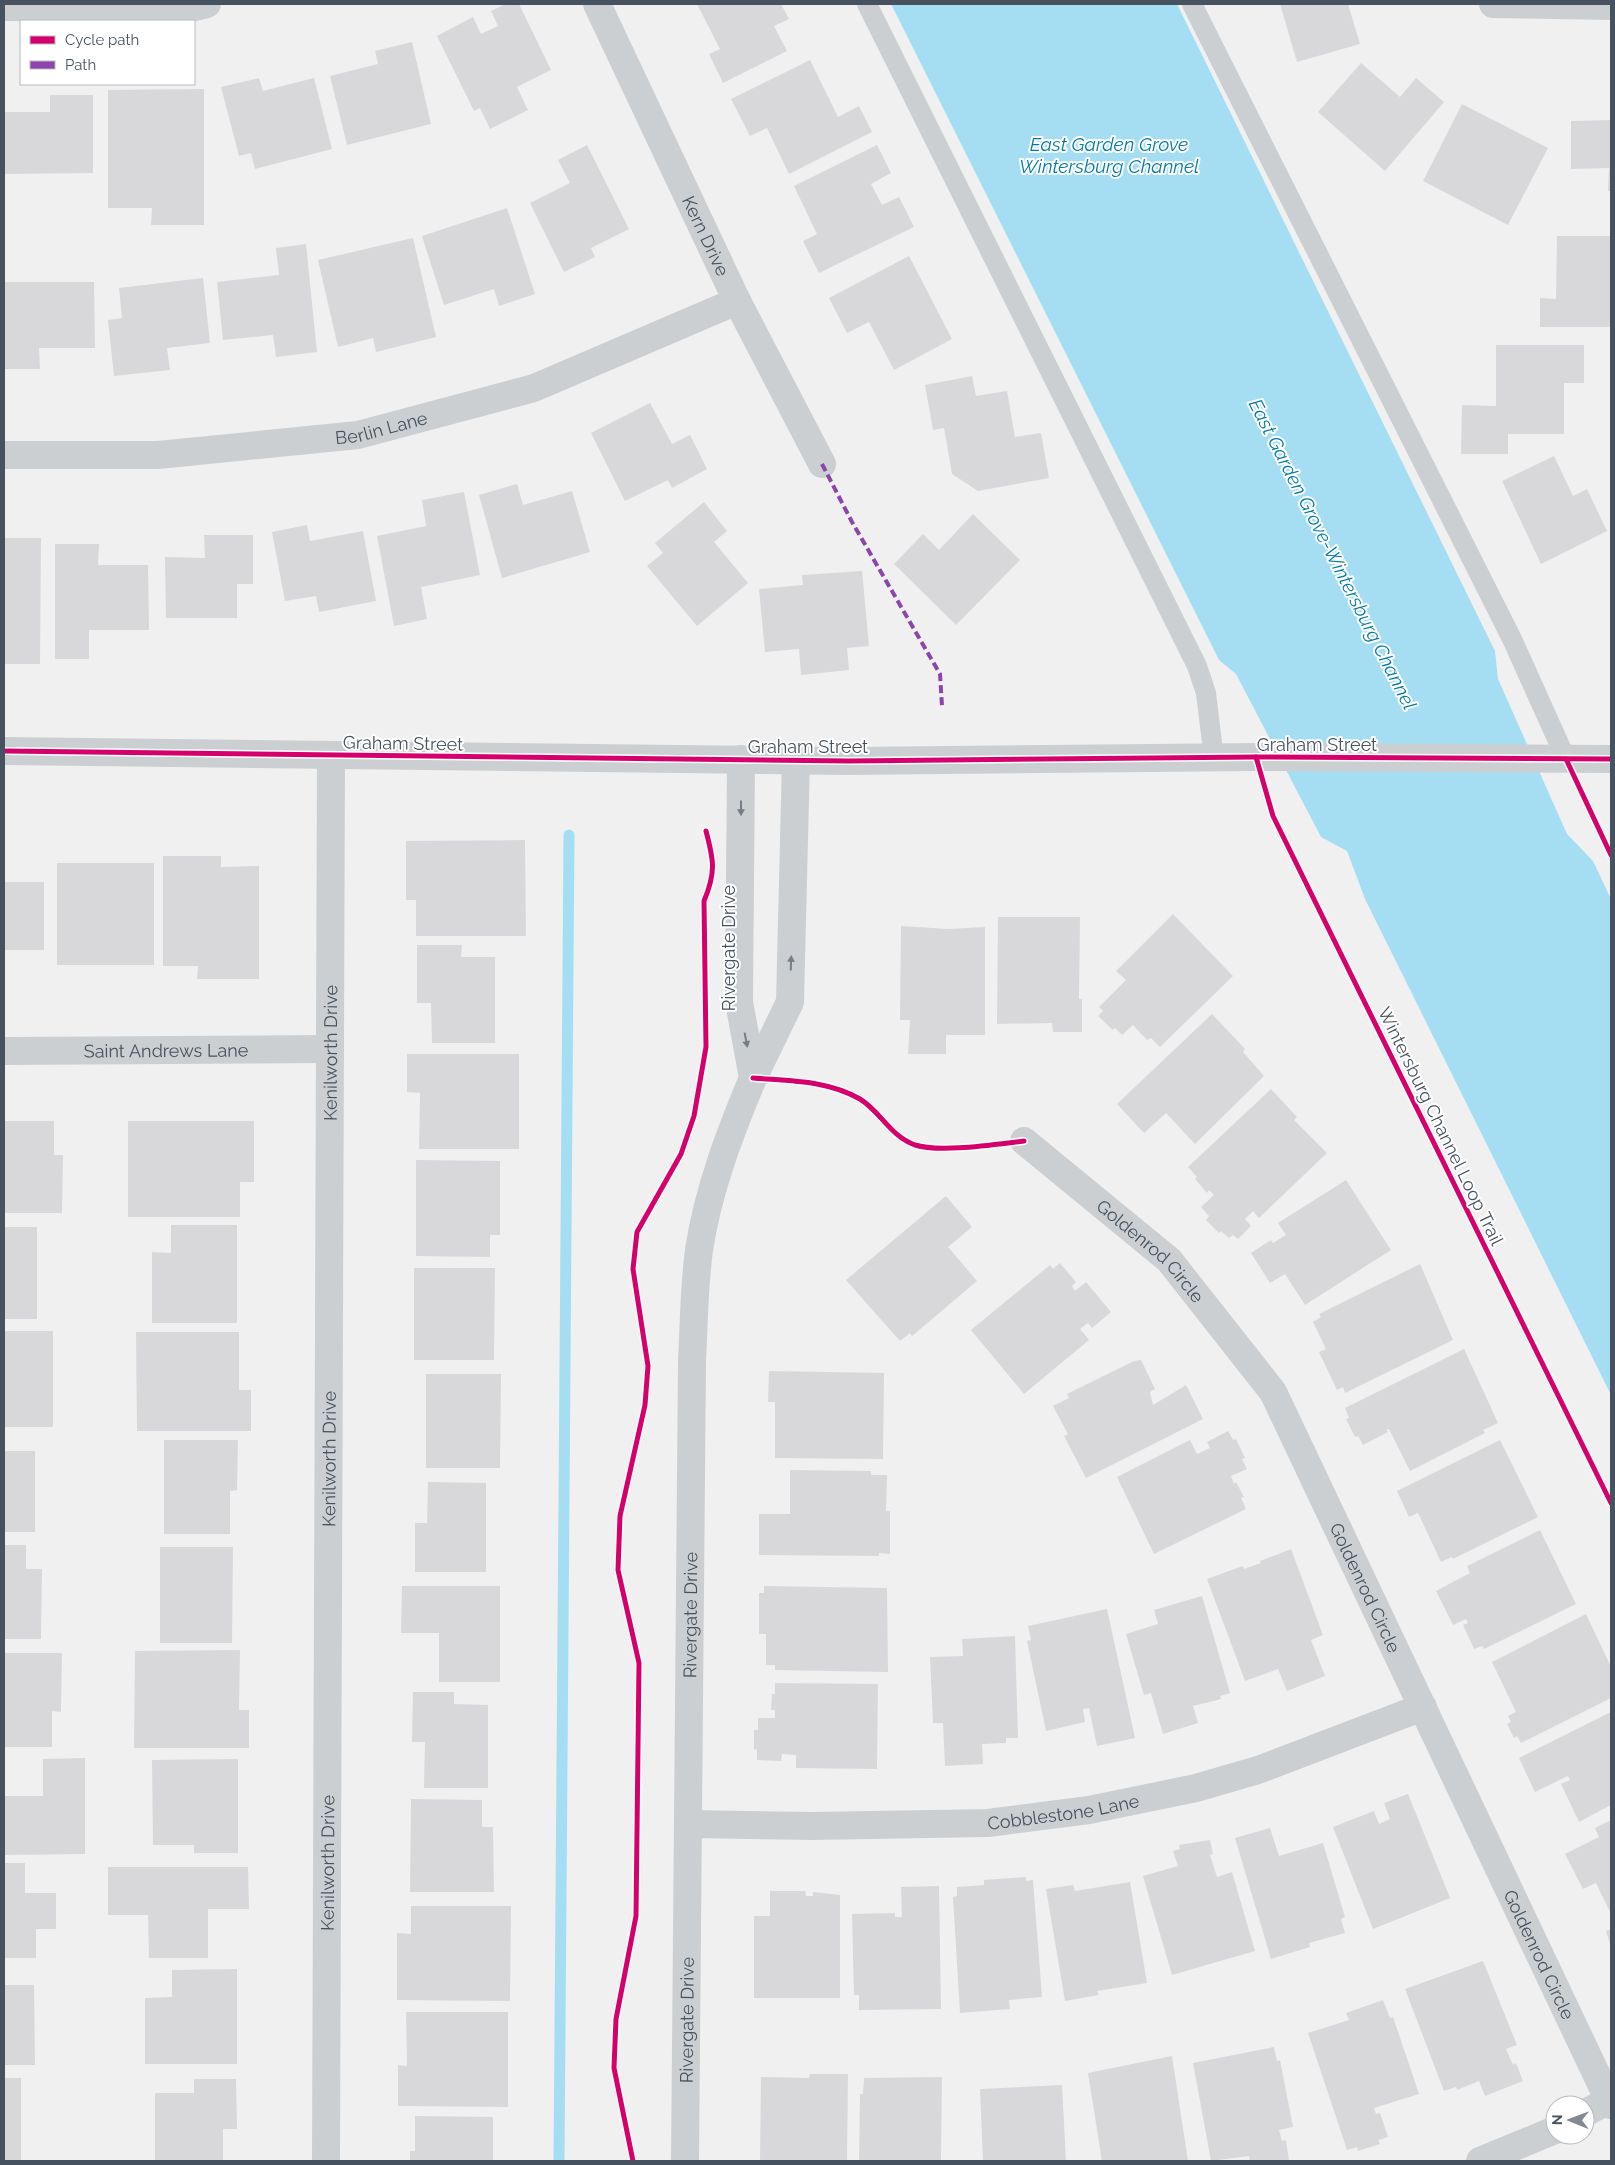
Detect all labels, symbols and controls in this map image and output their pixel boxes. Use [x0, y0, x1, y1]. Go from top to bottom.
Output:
legend [20, 20, 195, 85]
text: Cycle path [65, 31, 139, 49]
text: Path [65, 56, 96, 74]
water label: East Garden Grove Wintersburg Channel [1019, 133, 1199, 177]
street label: Kern Drive [678, 192, 734, 279]
water label: East Garden Grove-Wintersburg Channel [1245, 395, 1421, 713]
street label: Berlin Lane [334, 406, 430, 448]
street label: Graham Street [343, 731, 463, 755]
street label: Graham Street [1257, 734, 1377, 755]
street label: Graham Street [748, 736, 868, 757]
one-way arrow [737, 800, 745, 816]
street label: Rivergate Drive [718, 884, 739, 1011]
one-way arrow [787, 954, 795, 970]
street label: Kenilworth Drive [319, 984, 341, 1121]
street label: Wintersburg Channel Loop Trail [1374, 1003, 1508, 1249]
one-way arrow [742, 1032, 750, 1048]
street label: Saint Andrews Lane [84, 1039, 249, 1061]
street label: Goldenrod Circle [1093, 1195, 1209, 1307]
street label: Kenilworth Drive [318, 1390, 339, 1527]
street label: Goldenrod Circle [1326, 1519, 1406, 1656]
street label: Rivergate Drive [679, 1551, 701, 1678]
street label: Cobblestone Lane [986, 1789, 1141, 1833]
street label: Kenilworth Drive [316, 1794, 338, 1931]
street label: Goldenrod Circle [1500, 1886, 1579, 2023]
street label: Rivergate Drive [675, 1956, 697, 2083]
north arrow [1545, 2095, 1595, 2145]
text: N [1549, 2114, 1565, 2125]

